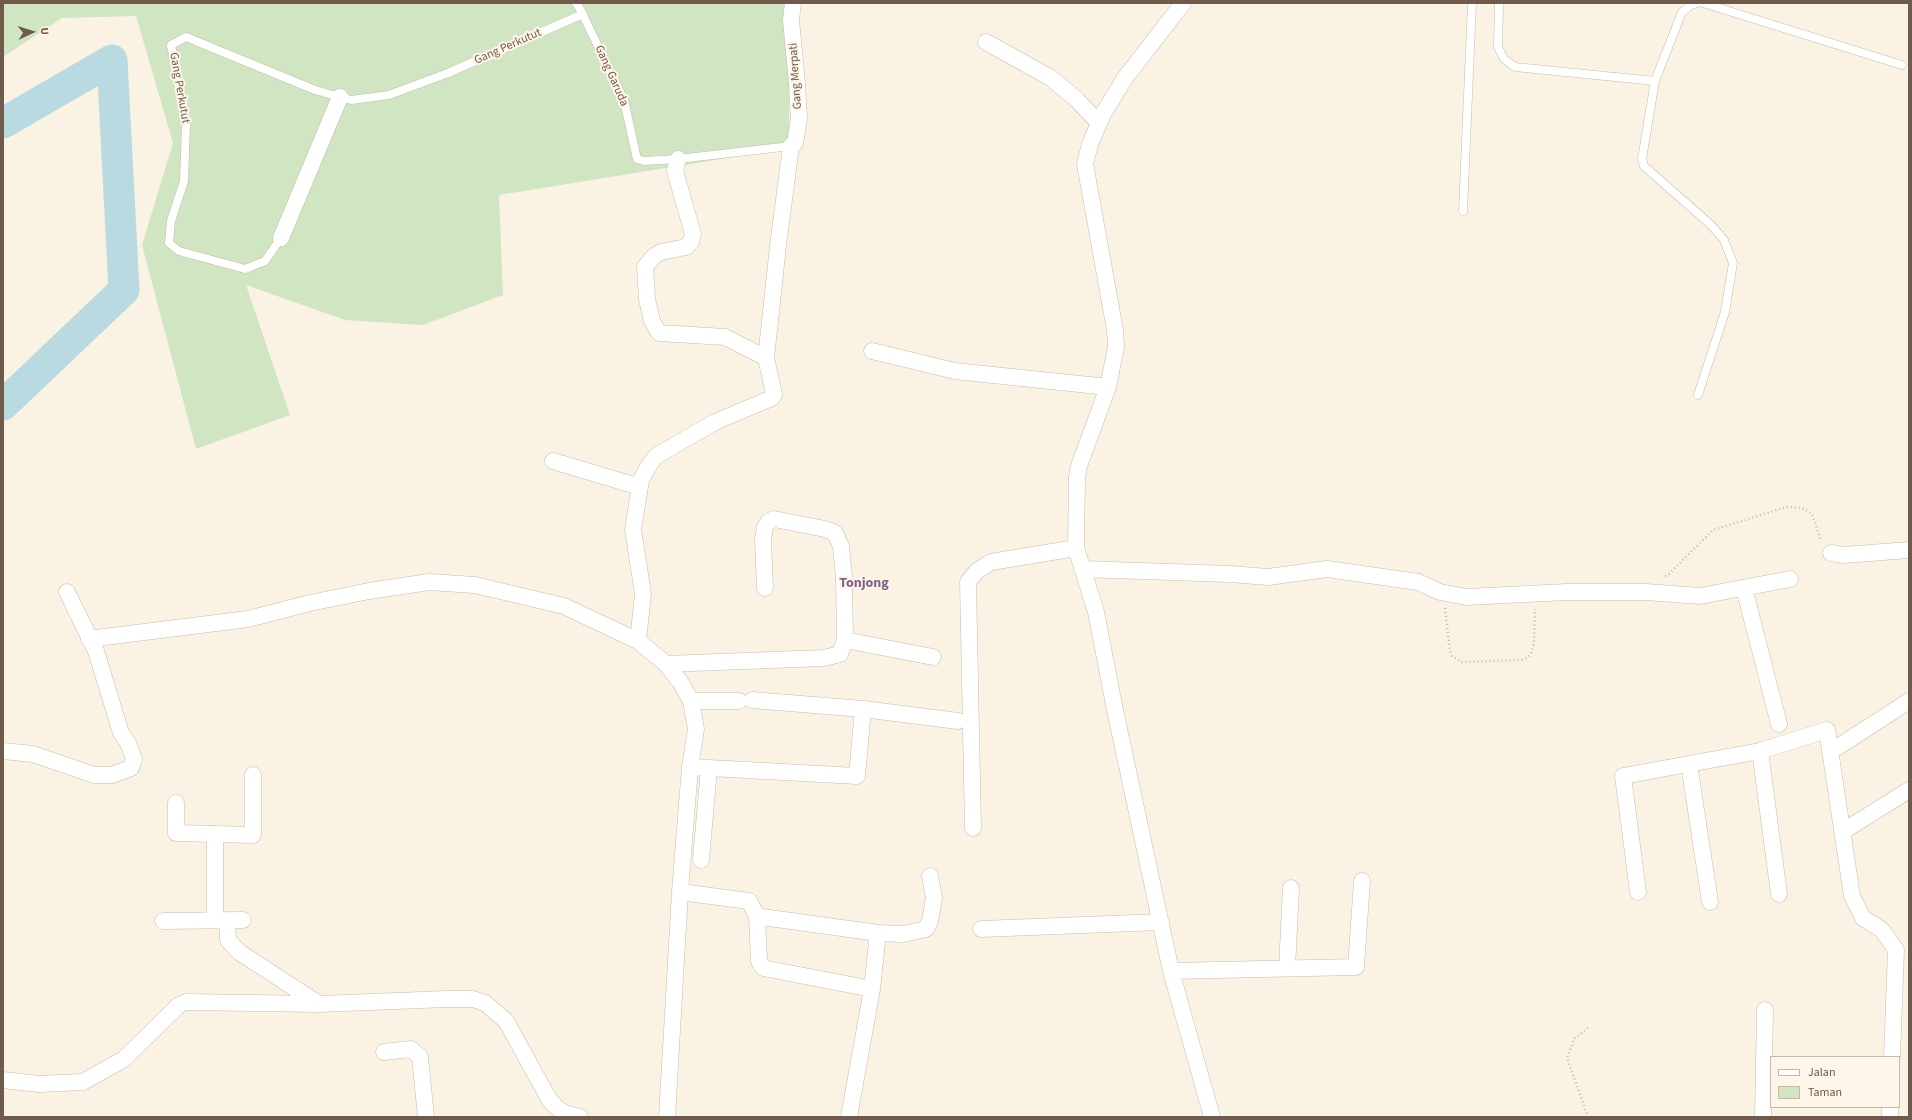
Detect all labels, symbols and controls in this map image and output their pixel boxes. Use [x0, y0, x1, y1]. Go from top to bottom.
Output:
north arrow [12, 12, 52, 52]
street label: Gang Perkutut [472, 26, 544, 68]
text: U [37, 27, 52, 35]
street label: Gang Merpati [786, 42, 806, 110]
street label: Gang Garuda [591, 43, 631, 109]
street label: Gang Perkutut [166, 51, 192, 125]
district label: Tonjong [839, 576, 889, 592]
legend [1770, 1056, 1900, 1108]
text: Jalan [1808, 1064, 1835, 1081]
text: Taman [1808, 1084, 1842, 1101]

